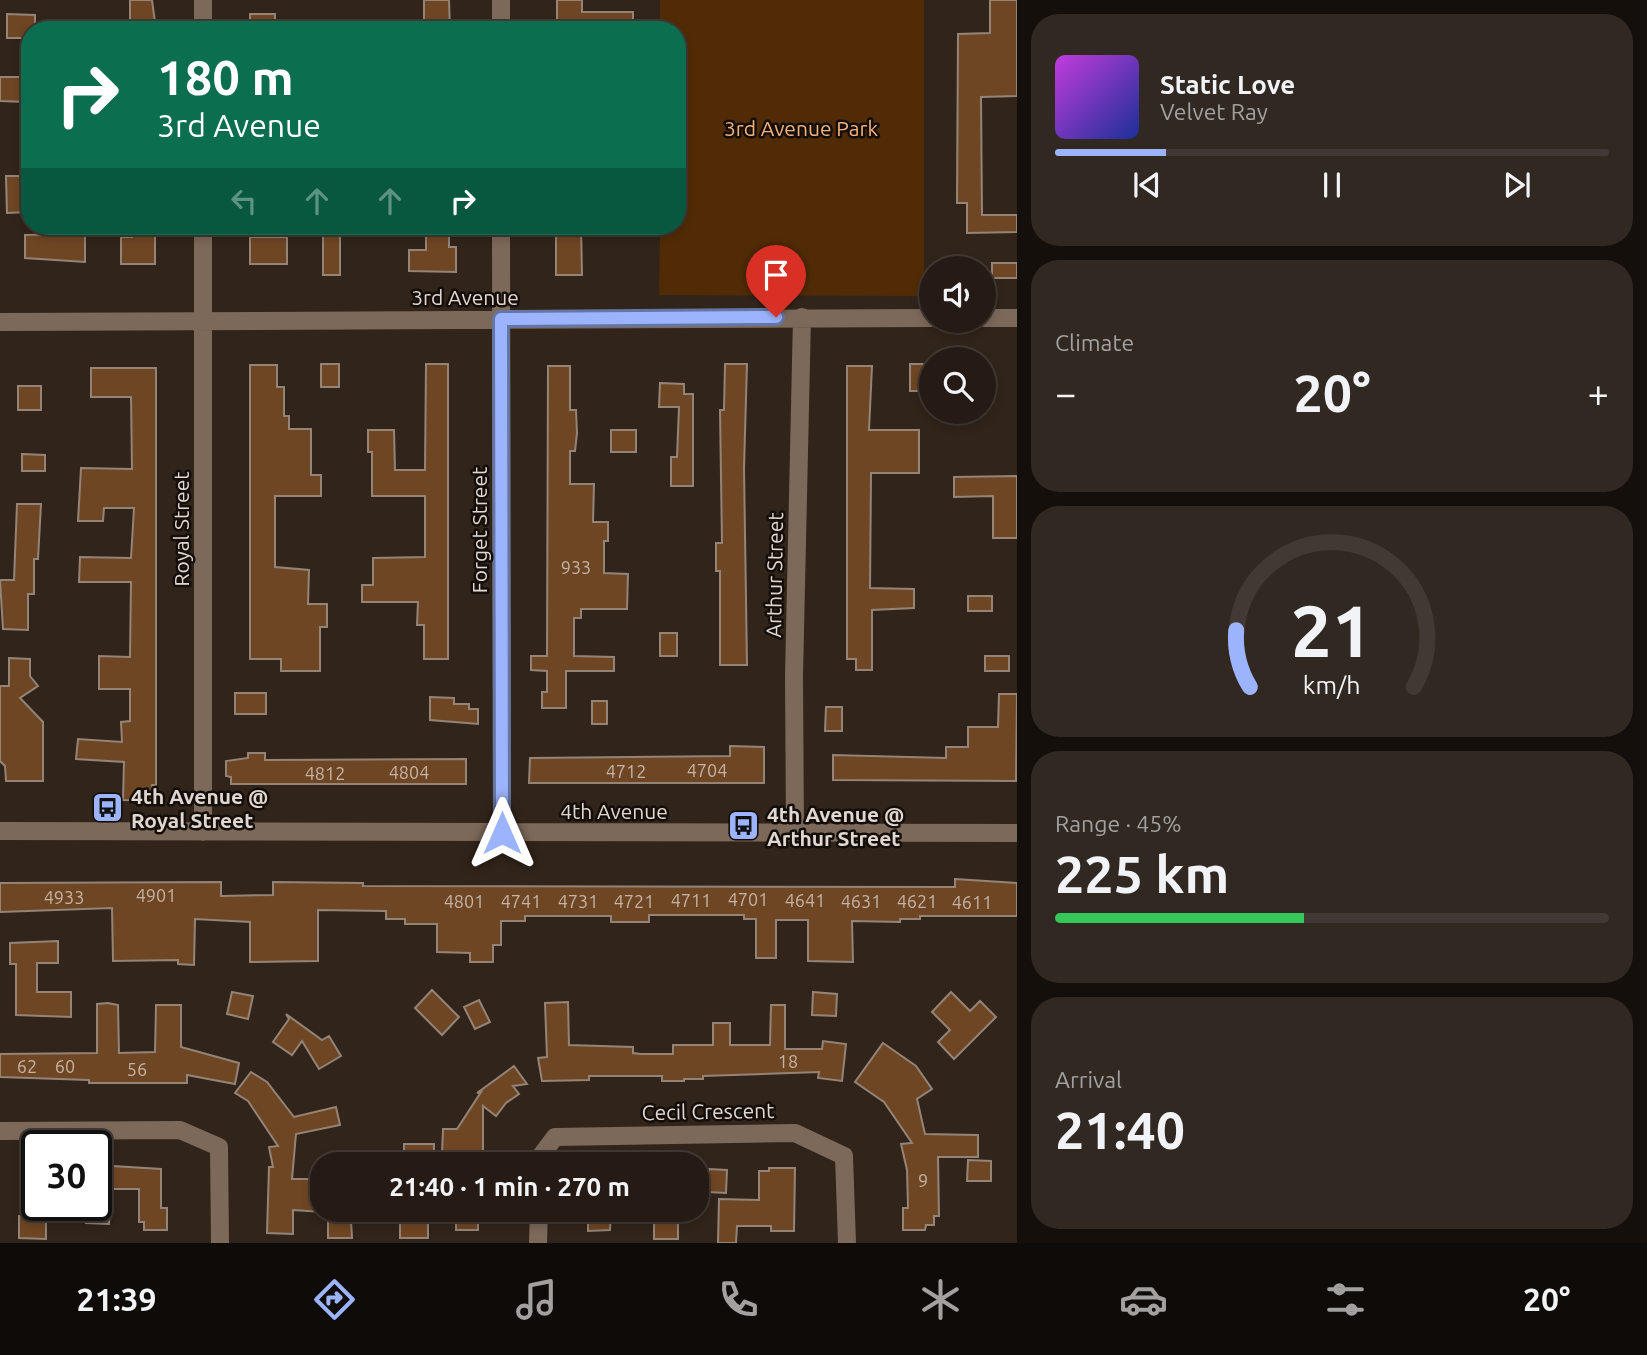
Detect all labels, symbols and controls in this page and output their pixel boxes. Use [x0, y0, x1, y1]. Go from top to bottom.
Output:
icon: right [42, 49, 133, 140]
text: 180 m [157, 49, 294, 104]
text: Static Love [1160, 70, 1295, 99]
text: Velvet Ray [1160, 99, 1268, 124]
text: 3rd Avenue [157, 107, 321, 143]
park label: 3rd Avenue Park [724, 116, 878, 140]
icon: previous [1128, 166, 1166, 204]
icon: pause [1313, 166, 1351, 204]
icon: next [1498, 166, 1536, 204]
icon: left [225, 182, 263, 220]
icon: ahead [298, 182, 336, 220]
icon: ahead [371, 182, 409, 220]
icon: right [444, 182, 482, 220]
pin [746, 245, 806, 317]
icon: arrive [757, 256, 795, 294]
map controls [919, 256, 996, 424]
button: sound [919, 256, 996, 333]
street label: 3rd Avenue [411, 285, 519, 309]
text: Climate [1055, 330, 1134, 355]
button: search [919, 347, 996, 424]
text: 20° [1293, 364, 1371, 422]
text: − [1055, 372, 1076, 414]
text: + [1588, 372, 1609, 414]
street label: Forget Street [467, 467, 491, 593]
street label: Royal Street [169, 471, 193, 587]
street label: Arthur Street [761, 512, 787, 638]
house number: 933 [561, 557, 591, 577]
text: 21 [1291, 590, 1373, 672]
text: km/h [1303, 671, 1361, 699]
house number: 4704 [687, 760, 727, 780]
house number: 4712 [606, 761, 646, 781]
house number: 4804 [389, 762, 429, 782]
house number: 4812 [305, 763, 345, 783]
place label: 4th Avenue @ Royal Street [131, 784, 268, 832]
bus stop icon: 4th Avenue @ Royal Street [91, 791, 125, 825]
position arrow [465, 796, 539, 870]
street label: 4th Avenue [560, 799, 668, 823]
place label: 4th Avenue @ Arthur Street [767, 802, 904, 850]
bus stop icon: 4th Avenue @ Arthur Street [727, 809, 761, 843]
text: Range · 45% [1055, 811, 1182, 836]
text: 225 km [1055, 845, 1229, 903]
house number: 4901 [136, 885, 176, 905]
house number: 4933 [44, 887, 84, 907]
house number: 4701 [728, 889, 768, 909]
house number: 4711 [671, 890, 711, 910]
house number: 4641 [785, 890, 825, 910]
house number: 4801 [444, 891, 484, 911]
house number: 4741 [501, 891, 541, 911]
house number: 4731 [558, 891, 598, 911]
house number: 4721 [614, 891, 654, 911]
house number: 4631 [841, 891, 881, 911]
house number: 4621 [897, 891, 937, 911]
house number: 4611 [952, 892, 992, 912]
house number: 18 [778, 1051, 798, 1071]
house number: 62 [17, 1056, 37, 1076]
house number: 60 [55, 1056, 75, 1076]
house number: 56 [127, 1059, 147, 1079]
text: Arrival [1055, 1067, 1122, 1092]
street label: Cecil Crescent [641, 1098, 775, 1124]
text: 21:40 [1055, 1101, 1185, 1159]
speed limit sign: 30 [21, 1130, 112, 1221]
house number: 9 [918, 1170, 928, 1190]
text: 21:40 · 1 min · 270 m [389, 1172, 630, 1201]
icon: directions [310, 1275, 359, 1324]
icon: music [512, 1275, 561, 1324]
icon: phone [714, 1275, 763, 1324]
icon: climate [916, 1275, 965, 1324]
icon: car [1119, 1275, 1168, 1324]
icon: filters [1321, 1275, 1370, 1324]
text: 21:39 [77, 1281, 157, 1317]
text: 20° [1523, 1281, 1570, 1317]

